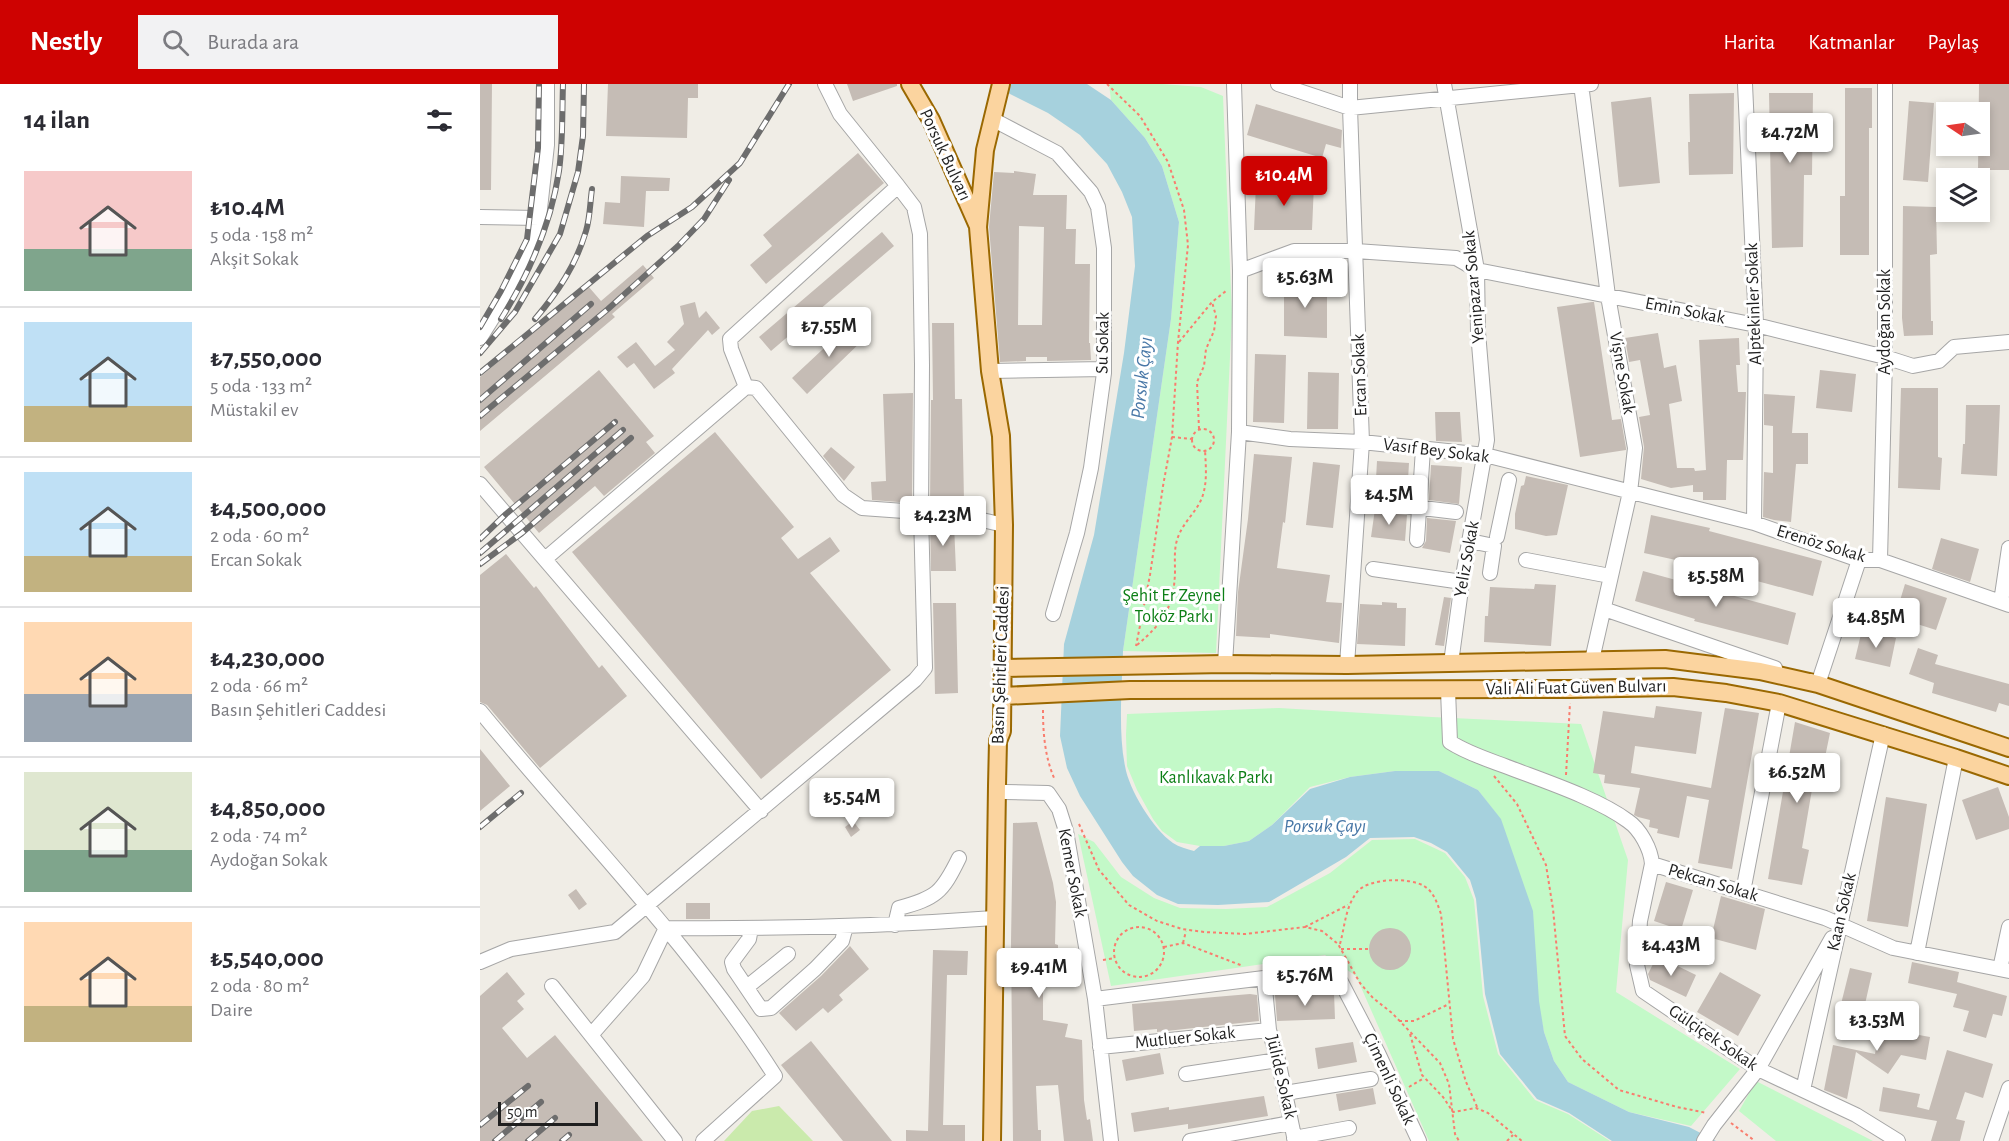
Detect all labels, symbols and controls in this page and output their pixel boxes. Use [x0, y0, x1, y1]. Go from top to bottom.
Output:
search box [138, 15, 558, 69]
icon: search [159, 26, 192, 59]
text: Nestly [30, 28, 102, 56]
text: Burada ara [207, 31, 299, 53]
text: Harita [1724, 32, 1775, 53]
text: Katmanlar [1808, 32, 1895, 53]
text: Paylaş [1928, 32, 1979, 53]
north arrow [1936, 102, 1990, 156]
map controls [1936, 102, 1990, 222]
icon: filters [423, 104, 456, 137]
street label: Porsuk Bulvarı [916, 106, 974, 204]
text: 14 ilan [24, 107, 90, 133]
pin: ₺4.72M [1741, 113, 1839, 164]
text: ₺4.72M [1761, 122, 1819, 142]
pin: ₺10.4M [1235, 156, 1333, 207]
text: ₺10.4M [1255, 165, 1313, 185]
button: layers [1936, 168, 1990, 222]
text: ₺10.4M [210, 194, 285, 220]
icon: home [72, 195, 144, 267]
text: 5 oda · 158 m² [210, 225, 313, 245]
street label: Yenipazar Sokak [1460, 229, 1488, 344]
street label: Alptekinler Sokak [1743, 242, 1765, 366]
text: Akşit Sokak [210, 249, 299, 269]
pin: ₺5.63M [1256, 258, 1354, 309]
text: ₺5.63M [1277, 267, 1333, 287]
street label: Aydoğan Sokak [1876, 268, 1894, 375]
street label: Emin Sokak [1644, 294, 1727, 328]
pin: ₺7.55M [780, 307, 878, 358]
street label: Su Sokak [1093, 311, 1113, 374]
text: ₺7.55M [801, 316, 857, 336]
street label: Vişne Sokak [1606, 331, 1638, 416]
street label: Ercan Sokak [1350, 333, 1370, 417]
water label: Porsuk Çayı [1128, 336, 1156, 420]
text: ₺7,550,000 [210, 345, 322, 371]
icon: home [72, 346, 144, 418]
text: 5 oda · 133 m² [210, 376, 312, 396]
text: Müstakil ev [210, 400, 298, 420]
street label: Vasıf Bey Sokak [1382, 436, 1491, 467]
pin: ₺4.5M [1347, 475, 1431, 526]
text: ₺4.5M [1365, 484, 1413, 504]
text: ₺4,500,000 [210, 495, 326, 521]
icon: home [72, 496, 144, 568]
pin: ₺4.23M [894, 496, 992, 547]
text: ₺4.23M [914, 505, 972, 525]
street label: Yeliz Sokak [1451, 519, 1483, 599]
street label: Erenöz Sokak [1774, 522, 1868, 566]
text: 2 oda · 60 m² [210, 526, 309, 546]
text: Ercan Sokak [210, 550, 302, 570]
pin: ₺5.58M [1667, 557, 1765, 608]
text: ₺5.58M [1687, 566, 1745, 586]
street label: Basın Şehitleri Caddesi [989, 585, 1013, 745]
park label: Şehit Er Zeynel Toköz Parkı [1122, 587, 1226, 626]
pin: ₺4.85M [1827, 598, 1925, 649]
text: ₺4.85M [1847, 607, 1905, 627]
text: ₺4,230,000 [210, 645, 325, 671]
icon: home [72, 646, 144, 718]
text: 2 oda · 66 m² [210, 676, 308, 696]
street label: Vali Ali Fuat Güven Bulvarı [1485, 677, 1667, 699]
text: Basın Şehitleri Caddesi [210, 700, 386, 720]
pin: ₺6.52M [1748, 753, 1846, 804]
text: ₺6.52M [1768, 762, 1826, 782]
park label: Kanlıkavak Parkı [1159, 769, 1273, 787]
pin: ₺5.54M [803, 778, 901, 829]
text: ₺5.54M [823, 787, 881, 807]
text: ₺4,850,000 [210, 795, 325, 821]
icon: home [72, 796, 144, 868]
water label: Porsuk Çayı [1284, 816, 1366, 836]
text: 2 oda · 74 m² [210, 826, 307, 846]
street label: Kemer Sokak [1055, 827, 1090, 920]
text: Aydoğan Sokak [210, 850, 328, 870]
street label: Pekcan Sokak [1666, 861, 1761, 905]
street label: Kaan Sokak [1824, 870, 1860, 953]
pin: ₺4.43M [1622, 926, 1720, 977]
text: ₺4.43M [1642, 935, 1700, 955]
text: ₺5,540,000 [210, 945, 324, 971]
icon: home [72, 946, 144, 1018]
pin: ₺9.41M [990, 948, 1088, 999]
pin: ₺5.76M [1256, 956, 1354, 1007]
text: ₺9.41M [1011, 957, 1067, 977]
text: ₺5.76M [1277, 965, 1333, 985]
text: 2 oda · 80 m² [210, 976, 309, 996]
text: Daire [210, 1000, 253, 1020]
pin: ₺3.53M [1828, 1001, 1926, 1052]
street label: Gülçiçek Sokak [1665, 1002, 1761, 1075]
text: ₺3.53M [1849, 1010, 1905, 1030]
street label: Mutluer Sokak [1134, 1024, 1237, 1052]
street label: Çimenli Sokak [1360, 1030, 1418, 1128]
street label: Jülide Sokak [1263, 1033, 1300, 1121]
scale bar [498, 1099, 598, 1126]
text: 50 m [507, 1104, 538, 1120]

